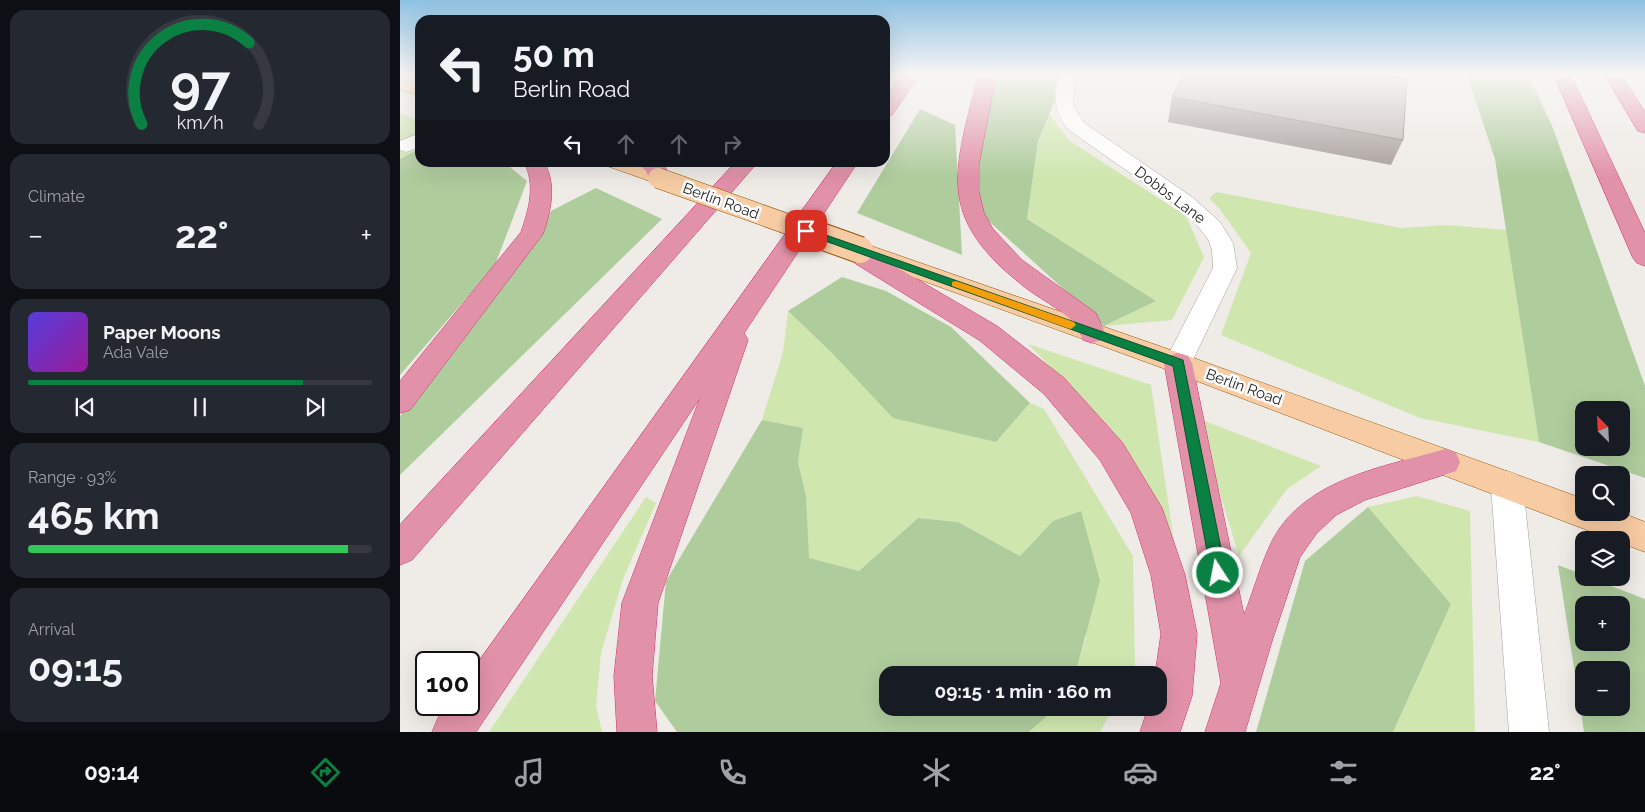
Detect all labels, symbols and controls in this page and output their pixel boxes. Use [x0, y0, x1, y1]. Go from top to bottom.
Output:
text: 50 m [513, 34, 595, 75]
icon: left [430, 35, 495, 100]
text: 97 [170, 54, 231, 115]
text: Berlin Road [513, 76, 630, 102]
text: km/h [176, 112, 224, 133]
icon: left [559, 130, 587, 158]
icon: ahead [612, 130, 640, 158]
icon: ahead [665, 130, 693, 158]
icon: right [718, 130, 746, 158]
street label: Dobbs Lane [1131, 163, 1209, 227]
street label: Berlin Road [680, 179, 762, 223]
text: Climate [28, 187, 85, 206]
pin [785, 210, 827, 252]
text: 22° [175, 212, 228, 257]
icon: arrive [792, 217, 820, 245]
text: − [28, 219, 43, 252]
text: + [360, 219, 372, 252]
text: Paper Moons [103, 321, 221, 343]
text: Ada Vale [103, 343, 168, 362]
street label: Berlin Road [1203, 365, 1285, 409]
icon: previous [71, 393, 99, 421]
icon: pause [186, 393, 214, 421]
icon: next [301, 393, 329, 421]
north arrow [1575, 401, 1630, 456]
map controls [1575, 401, 1630, 716]
button: search [1575, 466, 1630, 521]
text: Range · 93% [28, 468, 116, 487]
text: 465 km [28, 493, 160, 538]
button: layers [1575, 531, 1630, 586]
position arrow [1191, 546, 1243, 598]
button: + [1575, 596, 1630, 651]
text: Arrival [28, 620, 75, 639]
text: 09:15 [28, 645, 123, 690]
speed limit sign: 100 [415, 651, 480, 716]
button: − [1575, 661, 1630, 716]
text: 09:15 · 1 min · 160 m [934, 680, 1112, 702]
icon: directions [308, 755, 343, 790]
icon: music [512, 755, 547, 790]
icon: phone [715, 755, 750, 790]
icon: climate [919, 755, 954, 790]
icon: car [1123, 755, 1158, 790]
icon: filters [1326, 755, 1361, 790]
text: 09:14 [84, 759, 140, 785]
text: 22° [1530, 759, 1561, 785]

